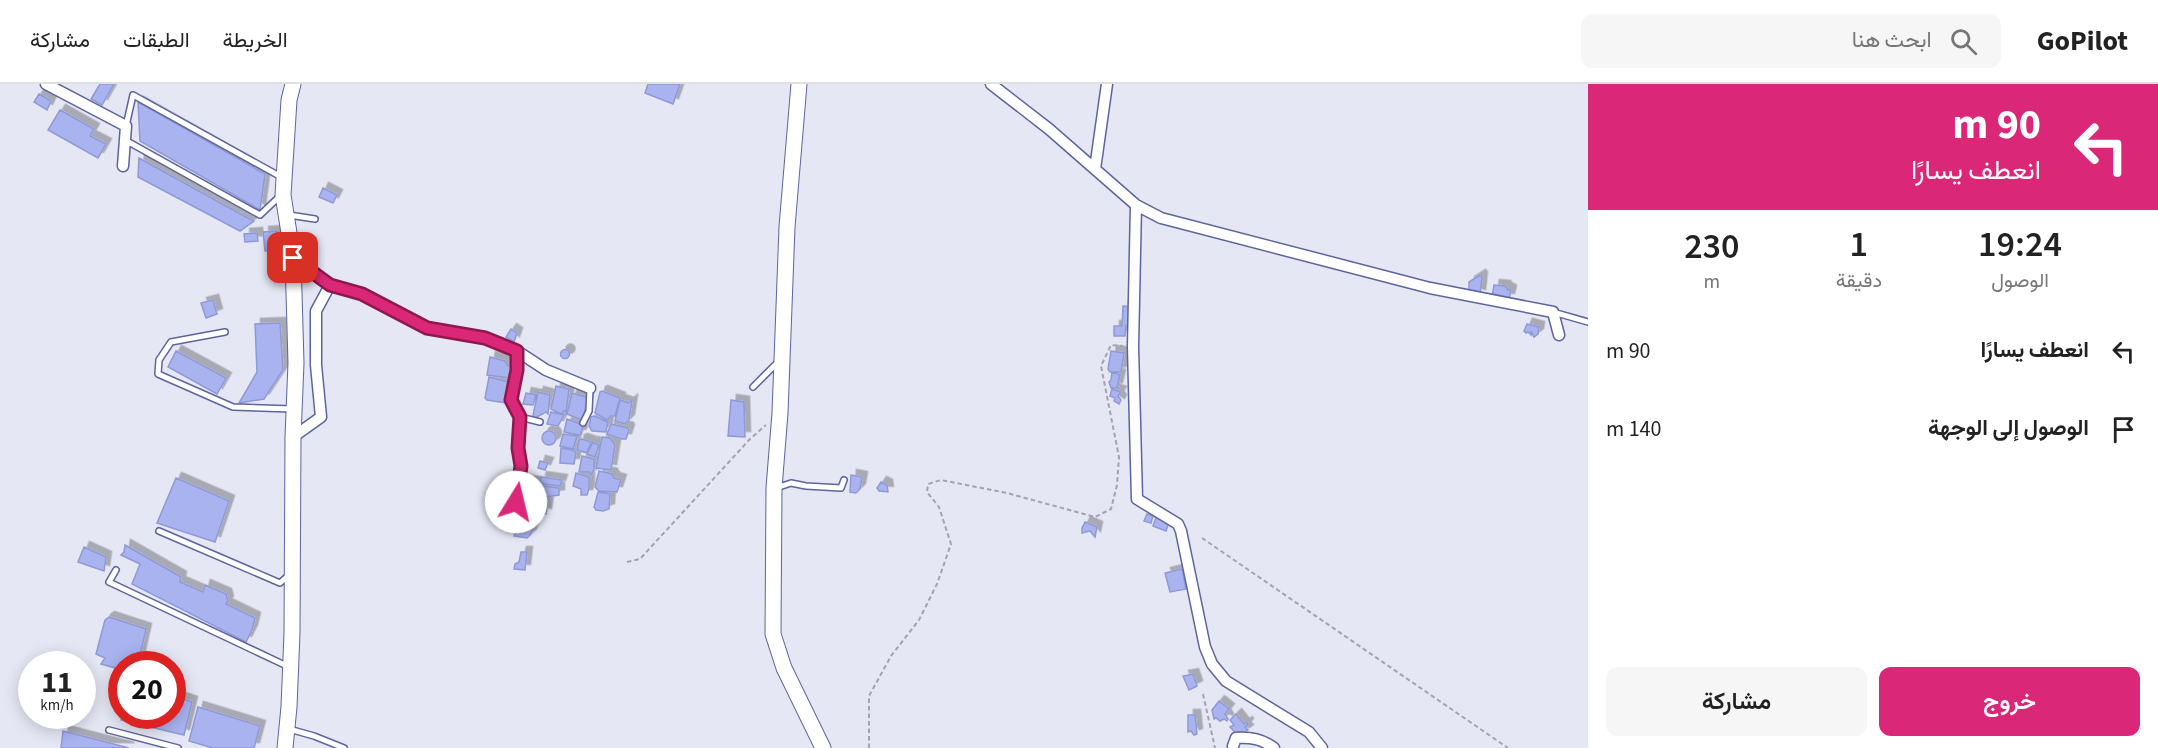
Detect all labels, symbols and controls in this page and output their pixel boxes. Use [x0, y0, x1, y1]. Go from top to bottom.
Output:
search box [1581, 14, 2001, 68]
text: GoPilot [2037, 21, 2128, 61]
text: ابحث هنا [1852, 24, 1932, 56]
text: مشاركة [30, 25, 90, 55]
text: الطبقات [123, 25, 190, 55]
text: الخريطة [223, 25, 288, 55]
icon: search [1947, 25, 1980, 58]
text: 90 m [1952, 95, 2041, 155]
icon: left [2062, 108, 2140, 186]
text: انعطف يسارًا [1911, 151, 2041, 190]
text: 1 [1850, 219, 1868, 270]
text: 19:24 [1978, 219, 2062, 270]
text: 230 [1684, 221, 1740, 272]
pin [267, 232, 318, 283]
icon: arrive [276, 241, 309, 274]
text: دقيقة [1836, 267, 1882, 295]
text: الوصول [1991, 267, 2049, 295]
text: m [1704, 268, 1720, 296]
text: انعطف يسارًا [1980, 334, 2089, 366]
text: 90 m [1606, 335, 1651, 367]
icon: left [2107, 335, 2140, 368]
text: الوصول إلى الوجهة [1928, 412, 2089, 444]
text: 140 m [1606, 413, 1661, 445]
icon: arrive [2107, 413, 2140, 446]
position arrow [484, 470, 548, 534]
speed limit sign: 20 [108, 651, 186, 729]
text: 11 [41, 661, 73, 704]
button: مشاركة [1606, 667, 1867, 736]
button: خروج [1879, 667, 2140, 736]
text: km/h [40, 695, 74, 716]

